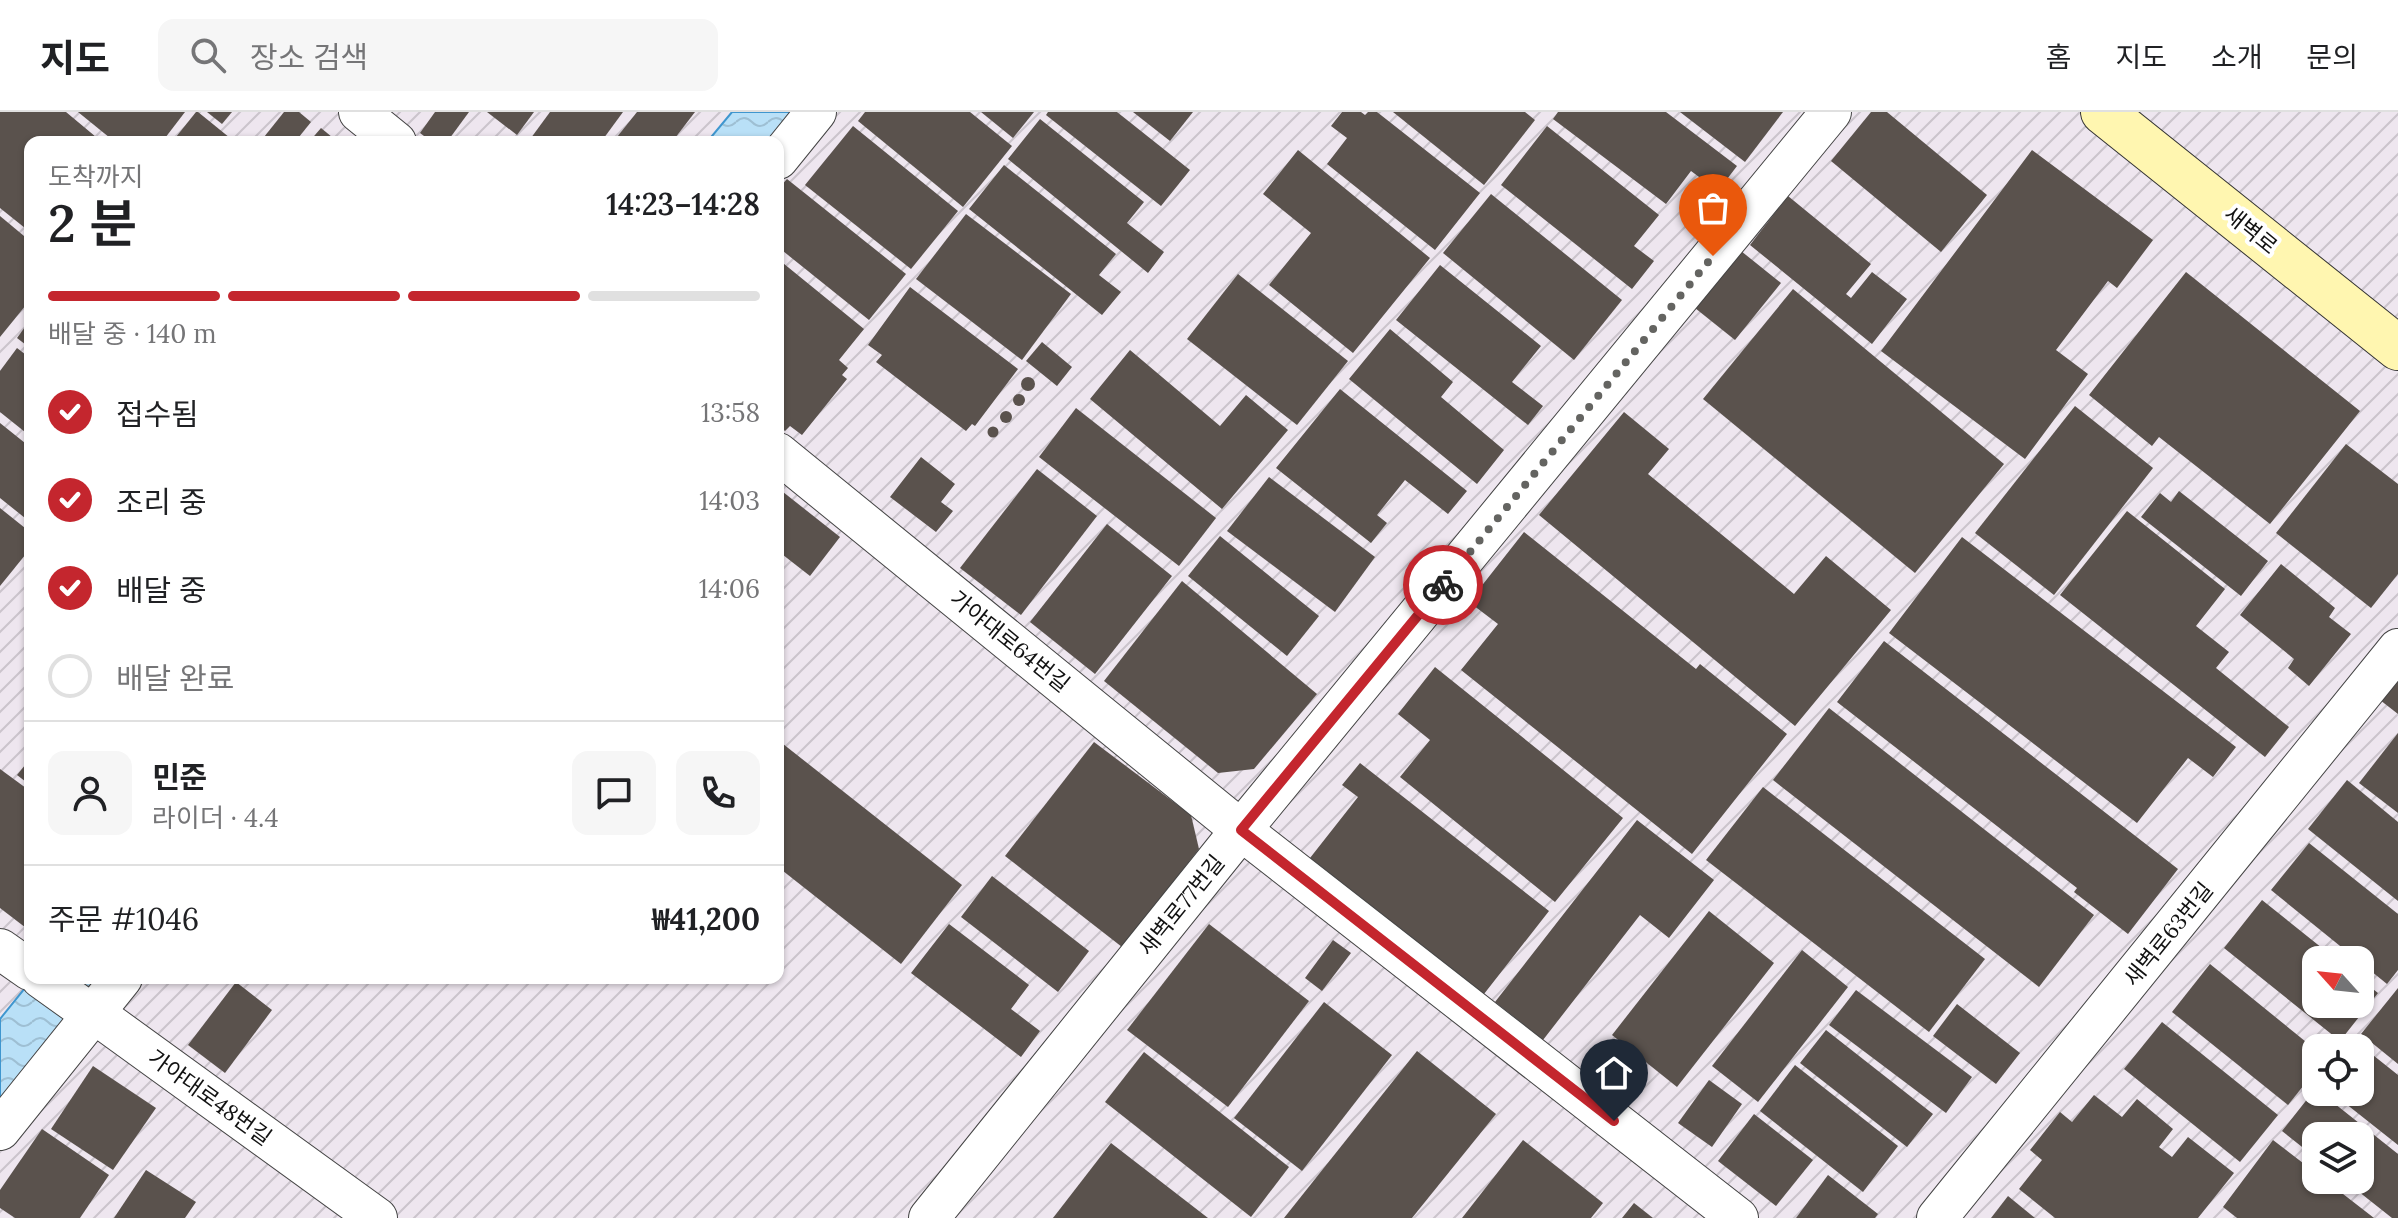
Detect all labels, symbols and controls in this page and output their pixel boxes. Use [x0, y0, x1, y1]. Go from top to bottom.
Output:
search box [158, 19, 718, 91]
icon: search [186, 33, 230, 77]
text: 지도 [40, 34, 110, 82]
text: 장소 검색 [250, 38, 368, 76]
text: 홈 [2046, 39, 2071, 75]
text: 지도 [2115, 39, 2167, 75]
text: 소개 [2211, 39, 2262, 75]
text: 문의 [2306, 39, 2358, 75]
text: 도착까지 [48, 160, 144, 193]
pin [1679, 174, 1747, 256]
text: 14:23–14:28 [606, 185, 760, 223]
icon: bag [1691, 186, 1735, 230]
text: 2 분 [48, 190, 137, 256]
street label: 새벽로 [2219, 200, 2283, 260]
text: 배달 중 · 140 m [48, 317, 217, 350]
icon: check [48, 390, 92, 434]
text: 접수됨 [116, 395, 199, 433]
text: 13:58 [701, 396, 760, 429]
icon: check [48, 478, 92, 522]
text: 조리 중 [116, 483, 207, 521]
text: 14:03 [699, 484, 760, 517]
courier [1403, 545, 1483, 625]
icon: bike [1421, 563, 1465, 607]
icon: check [48, 566, 92, 610]
text: 배달 중 [116, 571, 207, 609]
text: 14:06 [699, 572, 760, 605]
street label: 가야대로64번길 [944, 584, 1076, 698]
text: 배달 완료 [116, 659, 234, 697]
button: person [48, 751, 132, 835]
button: chat [572, 751, 656, 835]
button: phone [676, 751, 760, 835]
text: 민준 [152, 758, 207, 796]
text: 라이더 · 4.4 [152, 801, 279, 834]
street label: 새벽로77번길 [1132, 849, 1230, 961]
street label: 새벽로63번길 [2117, 876, 2219, 992]
text: 주문 #1046 [48, 900, 199, 938]
text: ₩41,200 [652, 900, 760, 938]
north arrow [2302, 946, 2374, 1018]
map controls [2302, 946, 2374, 1194]
button: locate [2302, 1034, 2374, 1106]
pin [1580, 1039, 1648, 1121]
street label: 가야대로48번길 [143, 1043, 277, 1151]
icon: home [1592, 1051, 1636, 1095]
button: layers [2302, 1122, 2374, 1194]

